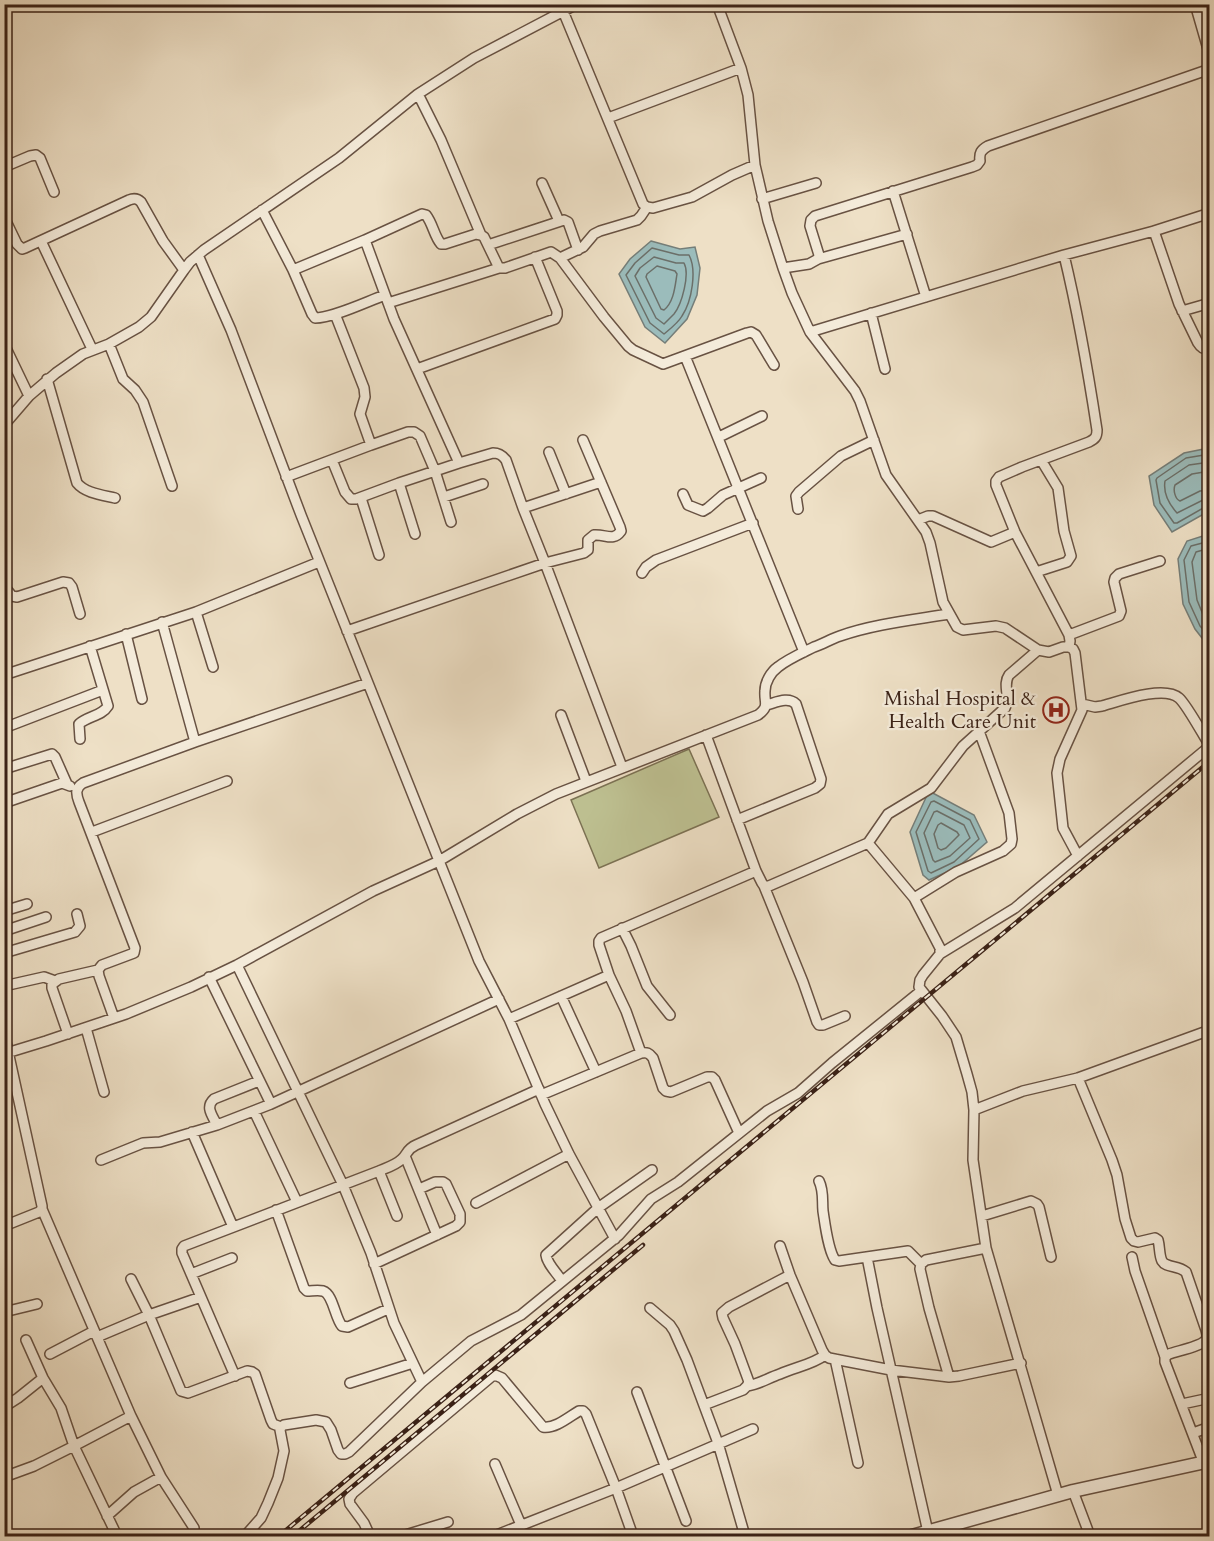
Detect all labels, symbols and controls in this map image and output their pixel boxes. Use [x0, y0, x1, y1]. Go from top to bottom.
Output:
place label: Mishal Hospital & Health Care Unit [884, 685, 1037, 735]
hospital icon: Mishal Hospital & Health Care Unit [1041, 695, 1071, 725]

